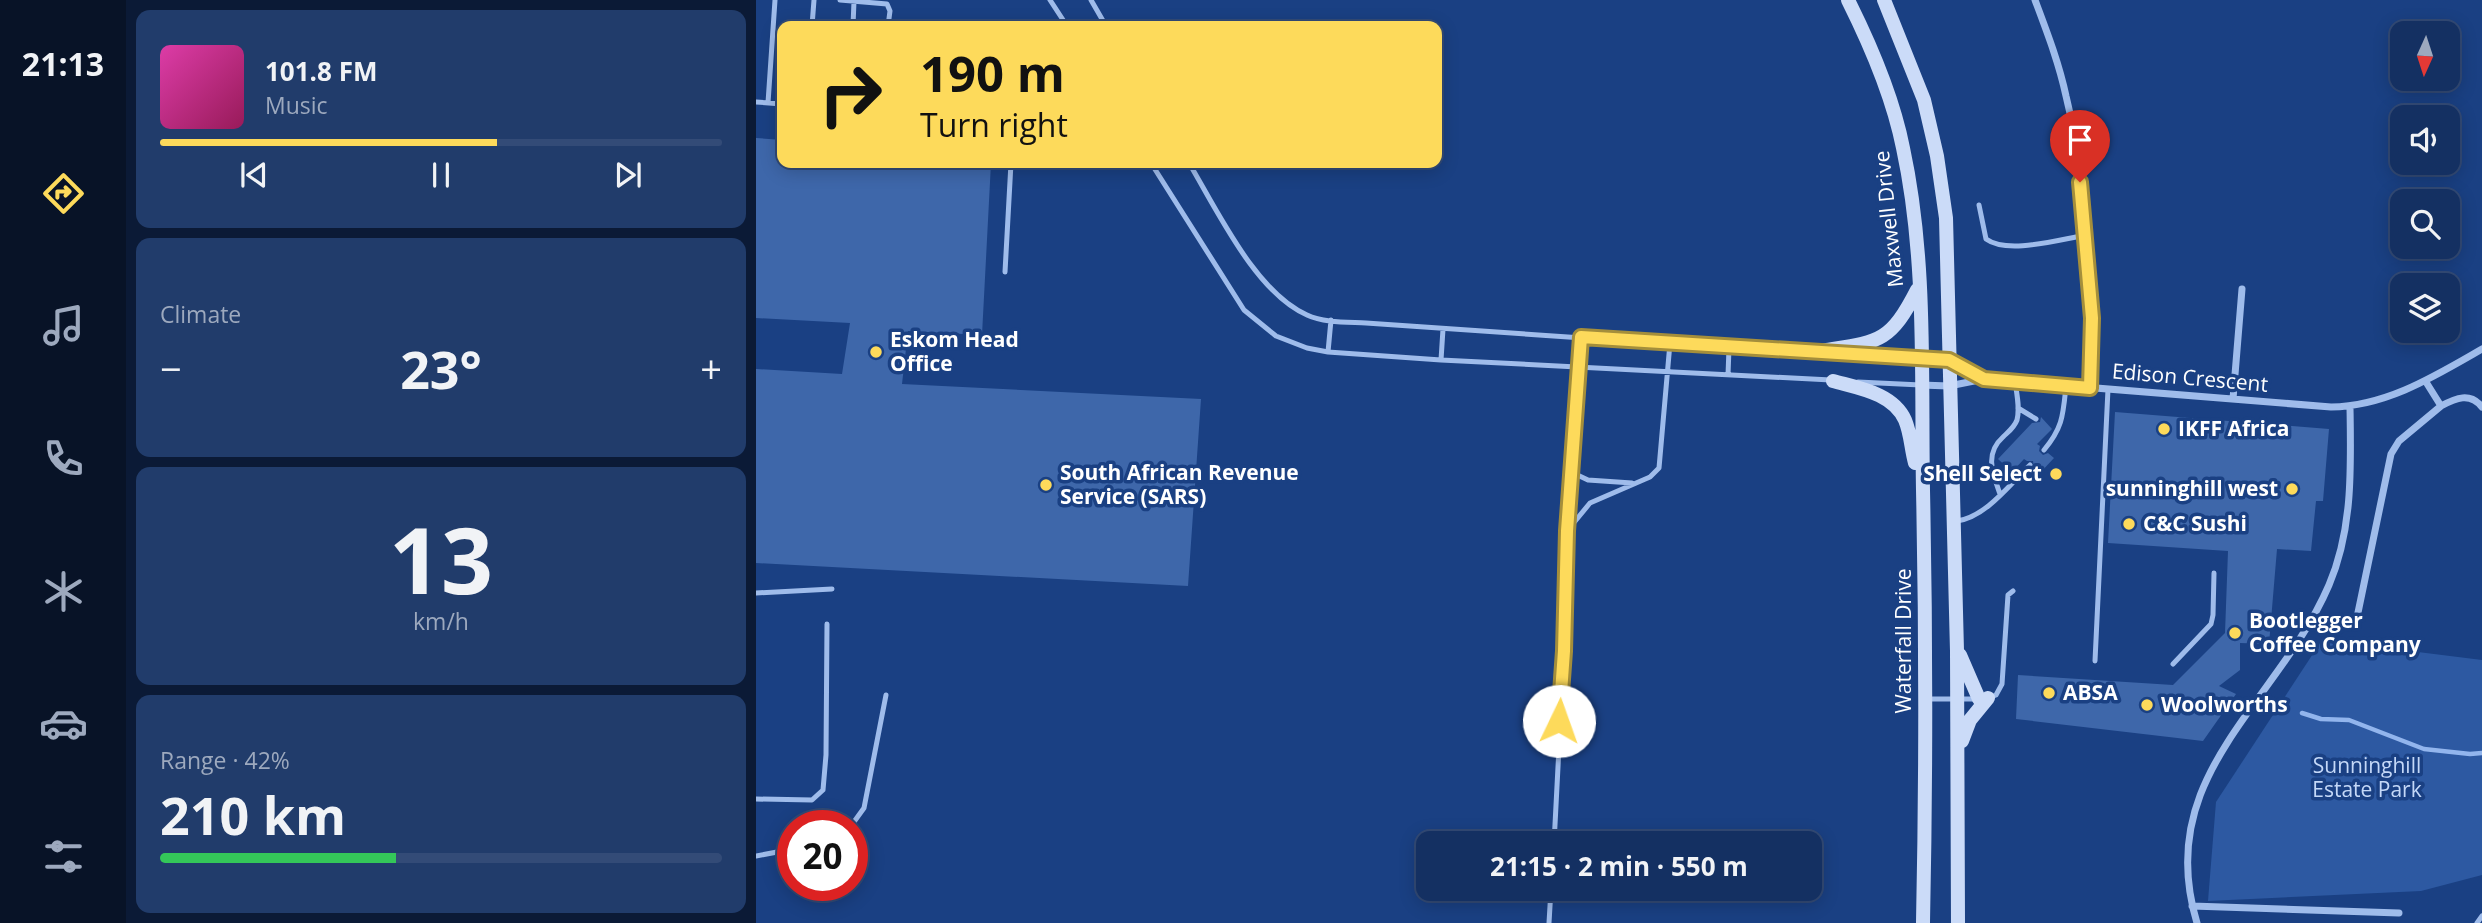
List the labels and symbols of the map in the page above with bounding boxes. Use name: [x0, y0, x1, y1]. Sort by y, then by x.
north arrow: [2390, 21, 2460, 91]
pin: [2050, 110, 2110, 182]
street label: Maxwell Drive: [1867, 149, 1909, 289]
place label: Eskom Head Office: [890, 325, 1019, 377]
marker: Eskom Head Office: [868, 344, 884, 360]
street label: Edison Crescent: [2111, 356, 2269, 398]
place label: IKFF Africa: [2178, 414, 2289, 442]
marker: IKFF Africa: [2156, 421, 2172, 437]
place label: South African Revenue Service (SARS): [1060, 458, 1299, 510]
place label: Shell Select: [1923, 459, 2042, 487]
marker: Shell Select: [2048, 466, 2064, 482]
place label: sunninghill west: [2106, 474, 2278, 502]
marker: South African Revenue Service (SARS): [1038, 477, 1054, 493]
marker: sunninghill west: [2284, 481, 2300, 497]
place label: C&C Sushi: [2143, 509, 2247, 537]
marker: C&C Sushi: [2121, 516, 2137, 532]
street label: Waterfall Drive: [1889, 568, 1917, 714]
place label: Bootlegger Coffee Company: [2249, 606, 2421, 658]
marker: Bootlegger Coffee Company: [2227, 625, 2243, 641]
place label: ABSA: [2063, 678, 2118, 706]
position arrow: [1522, 684, 1596, 758]
marker: ABSA: [2041, 685, 2057, 701]
place label: Woolworths: [2161, 690, 2288, 718]
marker: Woolworths: [2139, 697, 2155, 713]
park label: Sunninghill Estate Park: [2312, 751, 2422, 803]
speed limit sign: 20: [777, 810, 868, 901]

